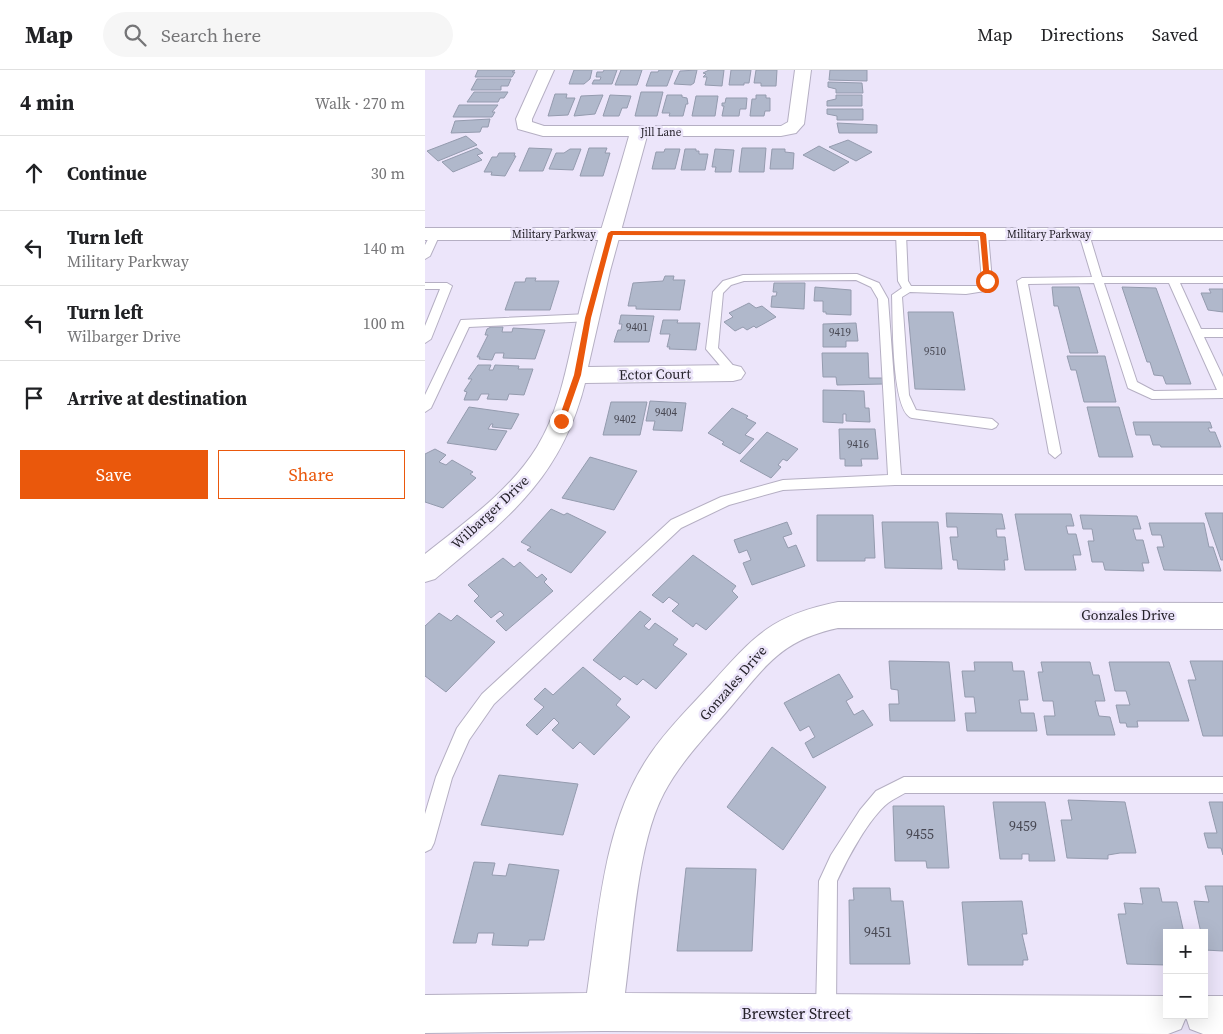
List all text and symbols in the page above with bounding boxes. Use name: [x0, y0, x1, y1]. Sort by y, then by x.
search box: [103, 12, 453, 57]
text: Map: [25, 18, 73, 51]
icon: search: [121, 21, 149, 49]
text: Search here: [161, 22, 261, 48]
text: Map: [977, 22, 1013, 47]
text: Directions: [1041, 22, 1124, 47]
text: Saved: [1152, 22, 1198, 47]
text: 4 min: [20, 88, 75, 117]
text: Walk · 270 m: [315, 92, 405, 114]
street label: Jill Lane: [640, 125, 682, 140]
icon: ahead: [20, 159, 48, 187]
text: Continue: [67, 160, 147, 186]
text: 30 m: [371, 162, 405, 184]
text: Turn left: [67, 224, 143, 250]
street label: Military Parkway: [512, 227, 596, 242]
street label: Military Parkway: [1007, 227, 1091, 242]
icon: left: [20, 234, 48, 262]
text: 140 m: [363, 237, 405, 259]
text: Military Parkway: [67, 250, 189, 272]
route start: [976, 270, 999, 293]
text: Turn left: [67, 299, 143, 325]
icon: left: [20, 309, 48, 337]
text: 100 m: [363, 312, 405, 334]
house number: 9401: [626, 320, 648, 335]
text: Wilbarger Drive: [67, 325, 181, 347]
house number: 9419: [829, 325, 851, 340]
house number: 9510: [924, 344, 946, 359]
street label: Ector Court: [619, 363, 692, 385]
icon: arrive: [20, 384, 48, 412]
text: Arrive at destination: [67, 385, 247, 411]
house number: 9404: [655, 405, 677, 420]
route end: [550, 410, 573, 433]
house number: 9402: [614, 412, 636, 427]
house number: 9416: [847, 437, 869, 452]
button: Save: [20, 450, 208, 499]
button: Share: [218, 450, 405, 499]
street label: Wilbarger Drive: [447, 471, 533, 553]
street label: Gonzales Drive: [1081, 605, 1175, 625]
street label: Gonzales Drive: [695, 641, 771, 725]
house number: 9459: [1009, 816, 1037, 836]
house number: 9455: [906, 824, 934, 844]
house number: 9451: [864, 922, 892, 942]
map controls: [1163, 929, 1208, 1019]
button: +: [1163, 929, 1208, 974]
button: −: [1163, 974, 1208, 1019]
street label: Brewster Street: [742, 1002, 851, 1024]

